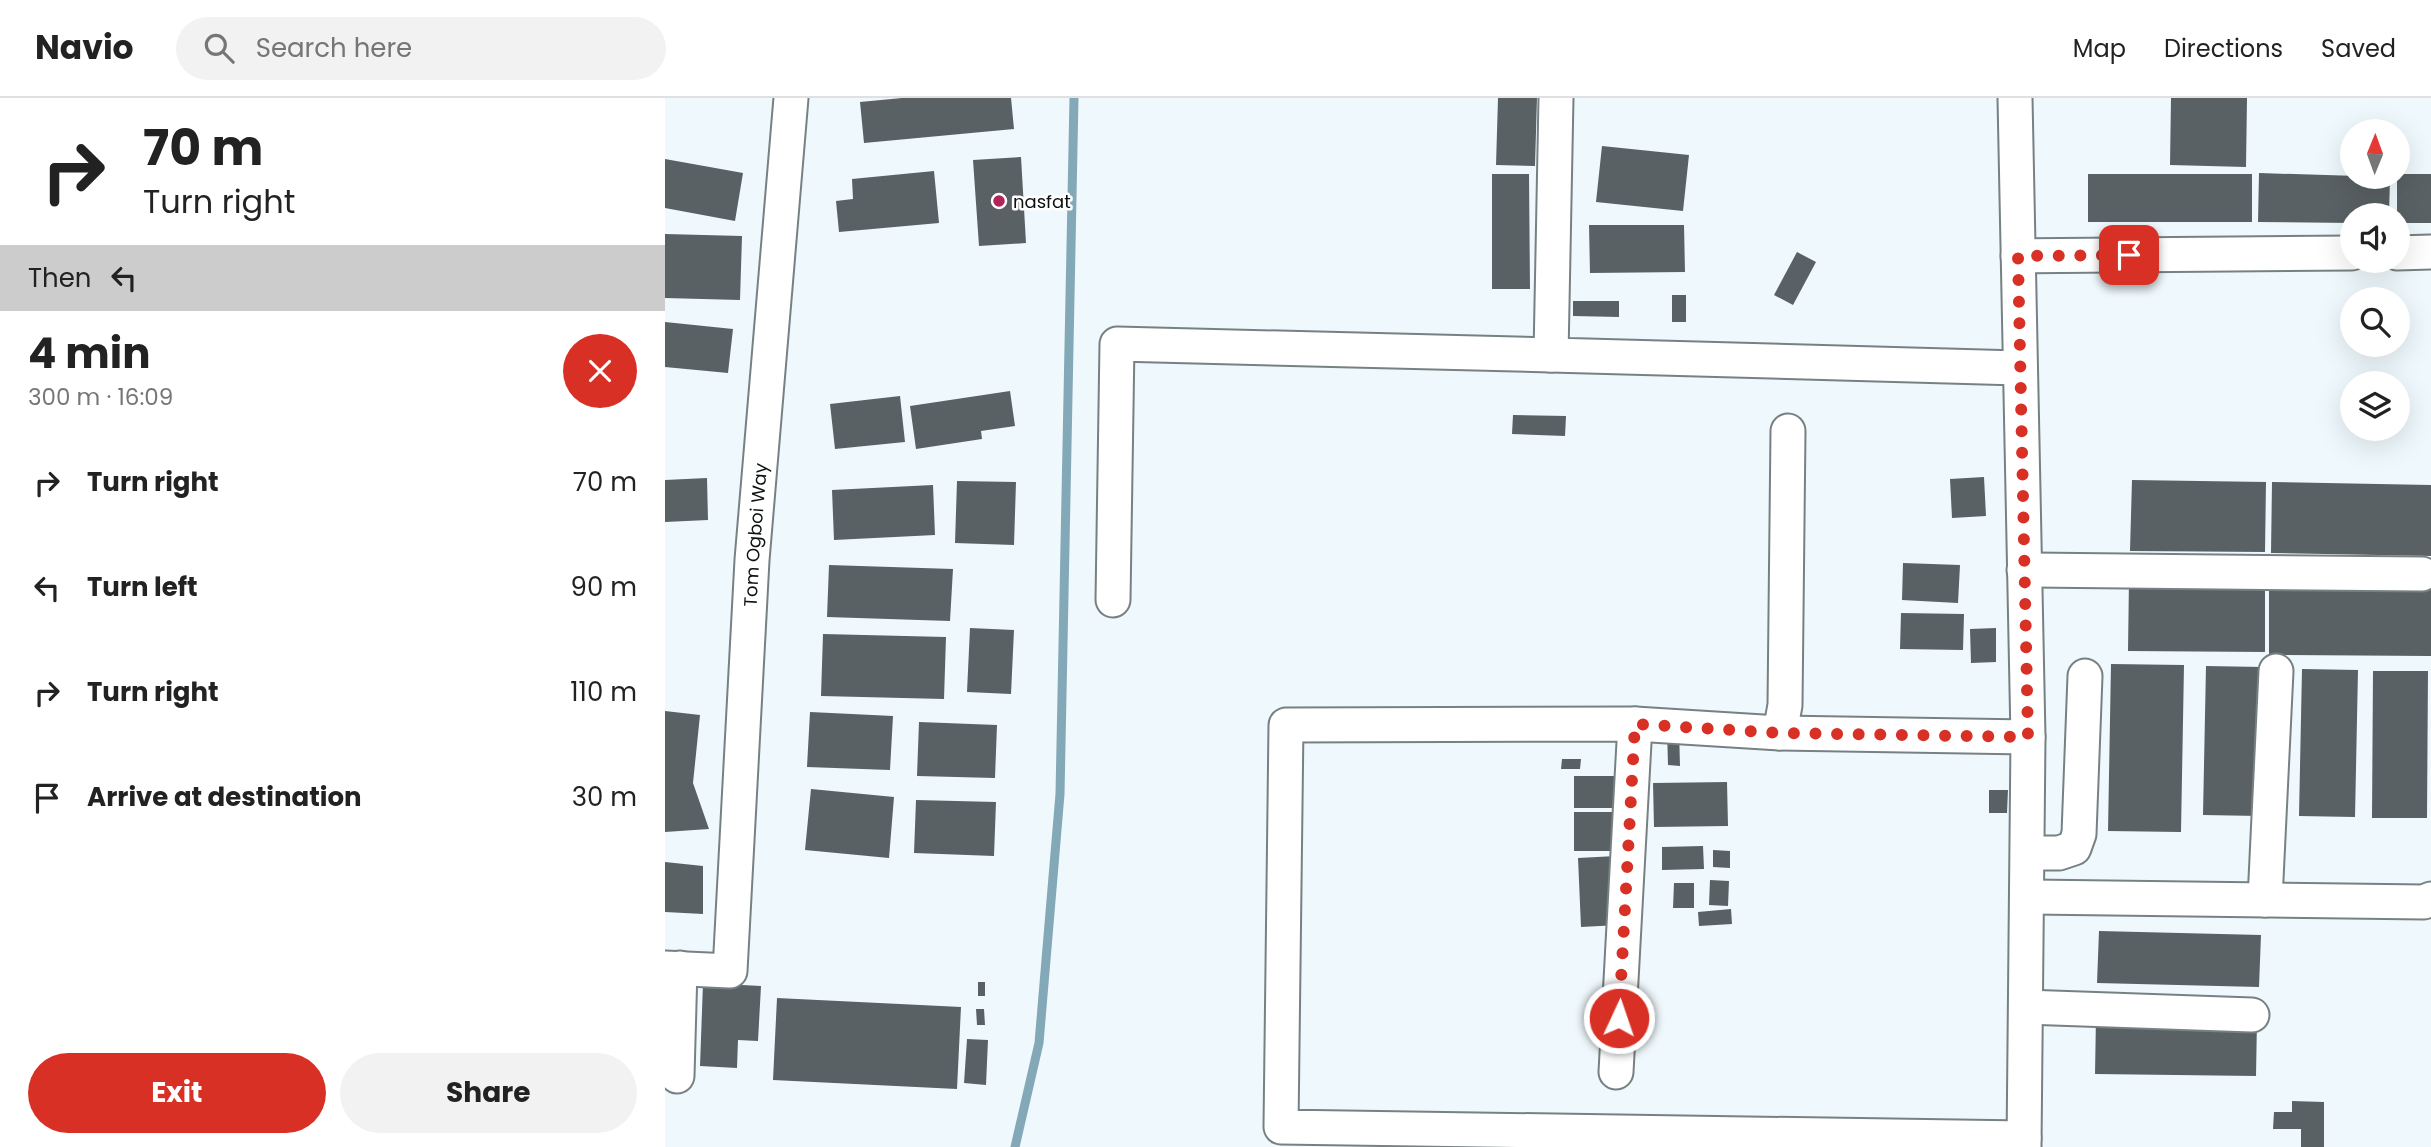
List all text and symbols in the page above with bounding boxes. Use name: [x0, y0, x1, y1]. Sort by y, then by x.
search box: [176, 17, 666, 80]
text: Navio: [35, 24, 134, 71]
icon: search: [200, 29, 238, 67]
text: Search here: [256, 30, 412, 66]
text: Map: [2073, 32, 2126, 65]
text: Directions: [2164, 32, 2283, 65]
text: Saved: [2321, 32, 2396, 65]
text: 70 m: [143, 114, 263, 182]
north arrow: [2340, 119, 2410, 189]
map controls: [2340, 119, 2410, 441]
icon: right: [28, 126, 119, 217]
text: Turn right: [143, 179, 295, 224]
place label: nasfat: [1013, 189, 1071, 214]
marker: nasfat: [991, 193, 1007, 209]
button: sound: [2340, 203, 2410, 273]
pin: [2099, 225, 2159, 285]
icon: arrive: [2110, 236, 2148, 274]
icon: left: [105, 259, 143, 297]
text: Then: [28, 260, 91, 296]
button: search: [2340, 287, 2410, 357]
text: 4 min: [28, 324, 151, 383]
button: close: [563, 334, 637, 408]
button: layers: [2340, 371, 2410, 441]
text: 300 m · 16:09: [28, 381, 173, 413]
street label: Tom Ogboi Way: [737, 462, 773, 607]
icon: right: [28, 464, 66, 502]
text: Turn right: [87, 464, 219, 500]
text: 70 m: [573, 464, 637, 500]
icon: left: [28, 569, 66, 607]
text: Turn left: [87, 569, 198, 605]
text: 90 m: [571, 569, 637, 605]
icon: right: [28, 674, 66, 712]
text: Turn right: [87, 674, 219, 710]
text: 110 m: [570, 674, 637, 710]
icon: arrive: [28, 779, 66, 817]
text: Arrive at destination: [87, 779, 362, 815]
text: 30 m: [572, 779, 637, 815]
position arrow: [1582, 981, 1656, 1055]
button: Exit: [28, 1053, 326, 1133]
button: Share: [340, 1053, 637, 1133]

